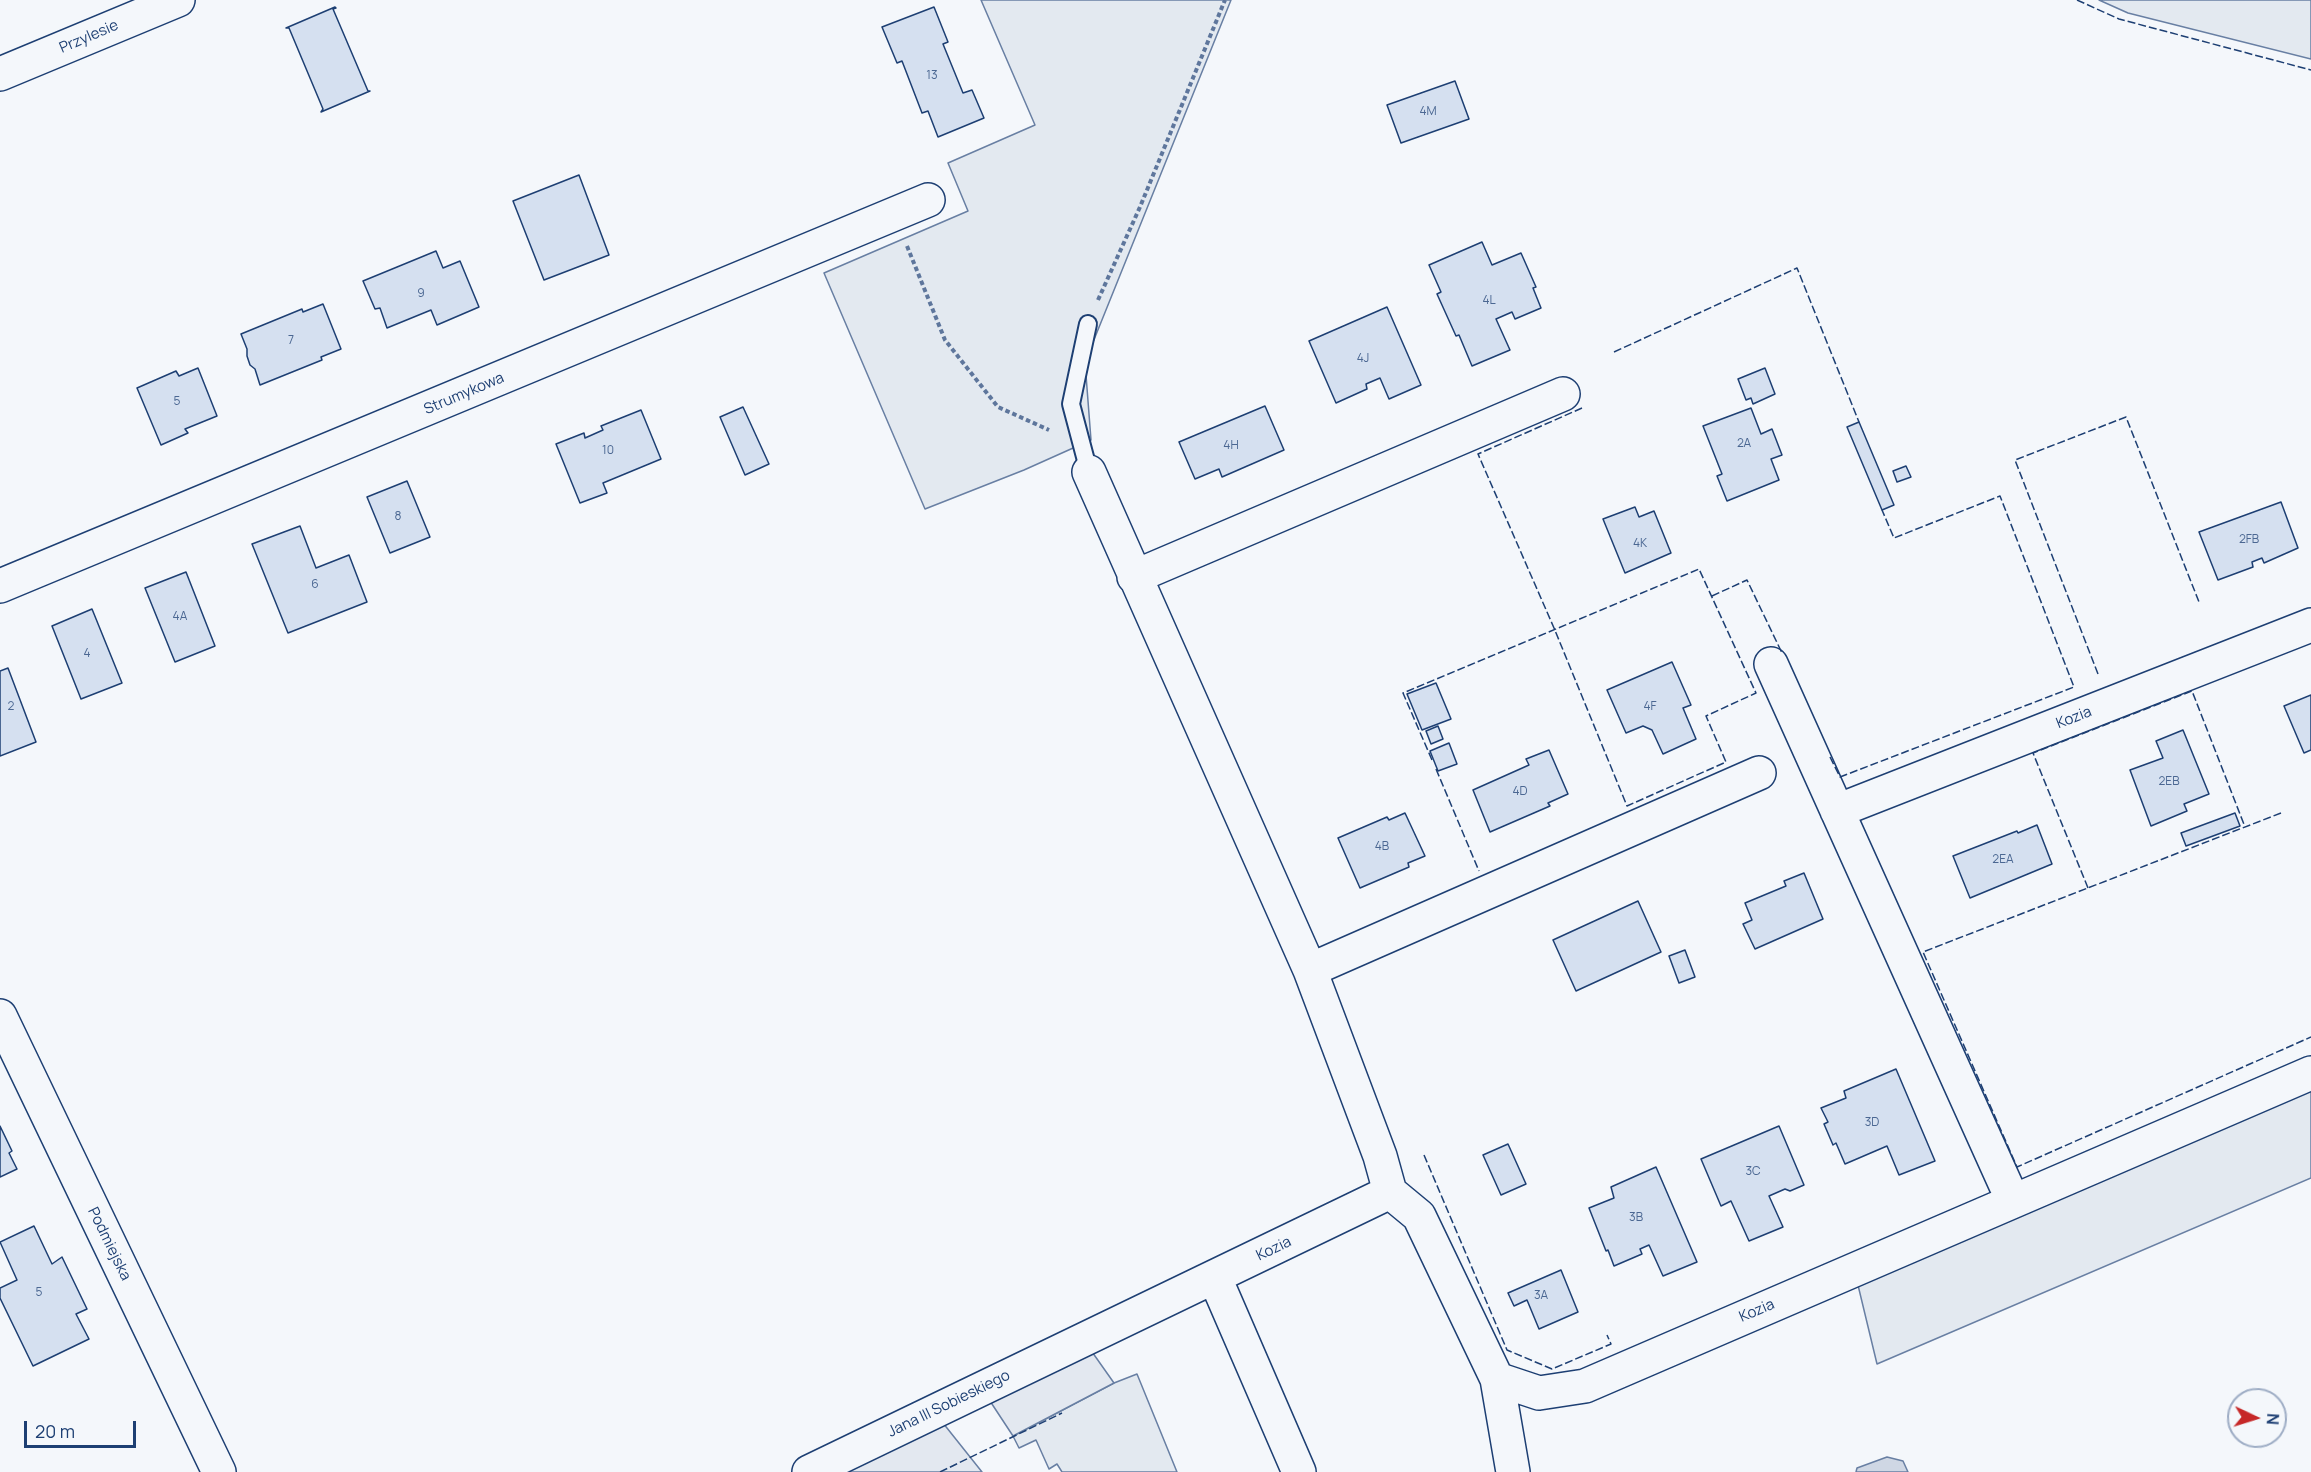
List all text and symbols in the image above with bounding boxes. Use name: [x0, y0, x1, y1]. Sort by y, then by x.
street label: Przylesie: [57, 17, 121, 57]
house number: 13: [926, 69, 938, 83]
house number: 4M: [1419, 105, 1437, 119]
house number: 9: [417, 287, 425, 301]
house number: 4L: [1482, 294, 1496, 308]
house number: 7: [288, 334, 294, 348]
house number: 4J: [1357, 352, 1369, 366]
street label: Strumykowa: [421, 369, 507, 419]
house number: 5: [174, 395, 180, 409]
house number: 2A: [1737, 437, 1751, 451]
house number: 4H: [1223, 439, 1239, 453]
house number: 10: [602, 444, 614, 458]
house number: 8: [395, 510, 401, 524]
house number: 2FB: [2239, 533, 2259, 547]
house number: 4K: [1633, 537, 1647, 551]
house number: 6: [311, 578, 319, 592]
house number: 4A: [173, 610, 187, 624]
house number: 4: [83, 647, 91, 661]
house number: 2: [8, 700, 14, 714]
house number: 4F: [1643, 700, 1657, 714]
street label: Kozia: [2054, 703, 2094, 733]
house number: 2EB: [2158, 775, 2180, 789]
house number: 4D: [1512, 785, 1528, 799]
house number: 4B: [1375, 840, 1389, 854]
house number: 2EA: [1992, 853, 2014, 867]
house number: 3D: [1865, 1116, 1879, 1130]
house number: 3C: [1745, 1165, 1761, 1179]
street label: Podmiejska: [84, 1204, 134, 1284]
house number: 3B: [1629, 1211, 1643, 1225]
street label: Kozia: [1254, 1233, 1294, 1265]
house number: 5: [36, 1286, 42, 1300]
house number: 3A: [1534, 1289, 1548, 1303]
street label: Kozia: [1737, 1296, 1777, 1326]
street label: Jana III Sobieskiego: [885, 1367, 1013, 1441]
north arrow: [2227, 1388, 2287, 1448]
scale bar: [27, 1409, 140, 1447]
text: N: [2262, 1413, 2284, 1426]
text: 20 m: [35, 1419, 75, 1443]

